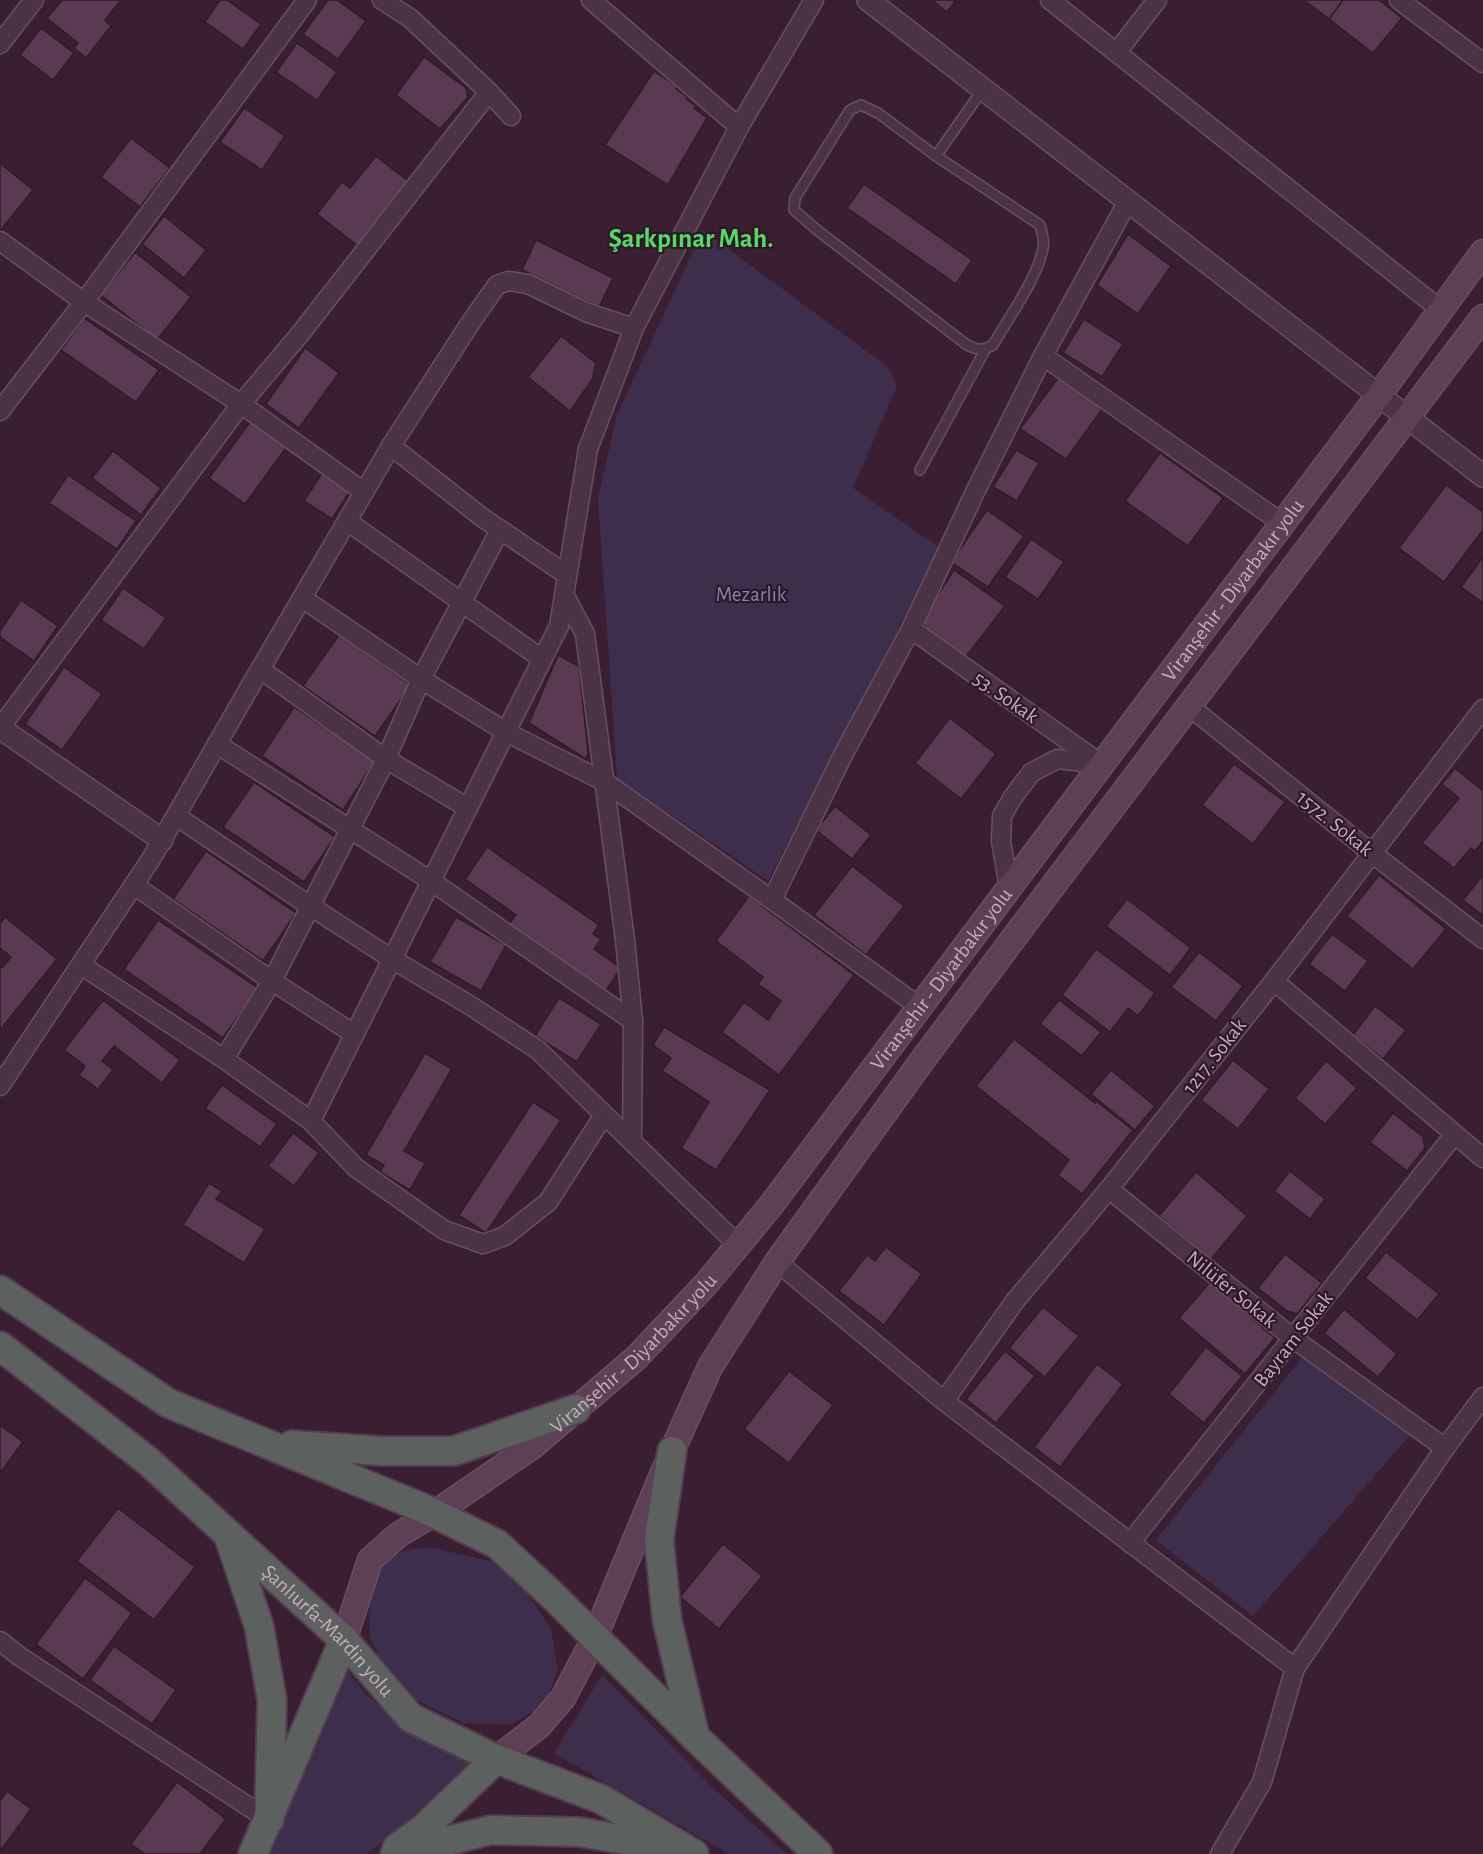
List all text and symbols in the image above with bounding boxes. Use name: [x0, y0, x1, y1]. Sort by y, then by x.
district label: Şarkpınar Mah.: [609, 225, 773, 252]
street label: Viranşehir - Diyarbakır yolu: [1158, 495, 1308, 685]
park label: Mezarlık: [716, 584, 787, 605]
street label: 53. Sokak: [969, 668, 1042, 727]
street label: 1572. Sokak: [1293, 787, 1377, 860]
street label: Viranşehir - Diyarbakır yolu: [867, 884, 1016, 1074]
street label: 1217. Sokak: [1179, 1014, 1250, 1098]
street label: Nilüfer Sokak: [1183, 1247, 1281, 1332]
street label: Viranşehir - Diyarbakır yolu: [546, 1270, 721, 1438]
street label: Bayram Sokak: [1250, 1288, 1337, 1391]
street label: Şanlıurfa-Mardin yolu: [258, 1561, 398, 1701]

